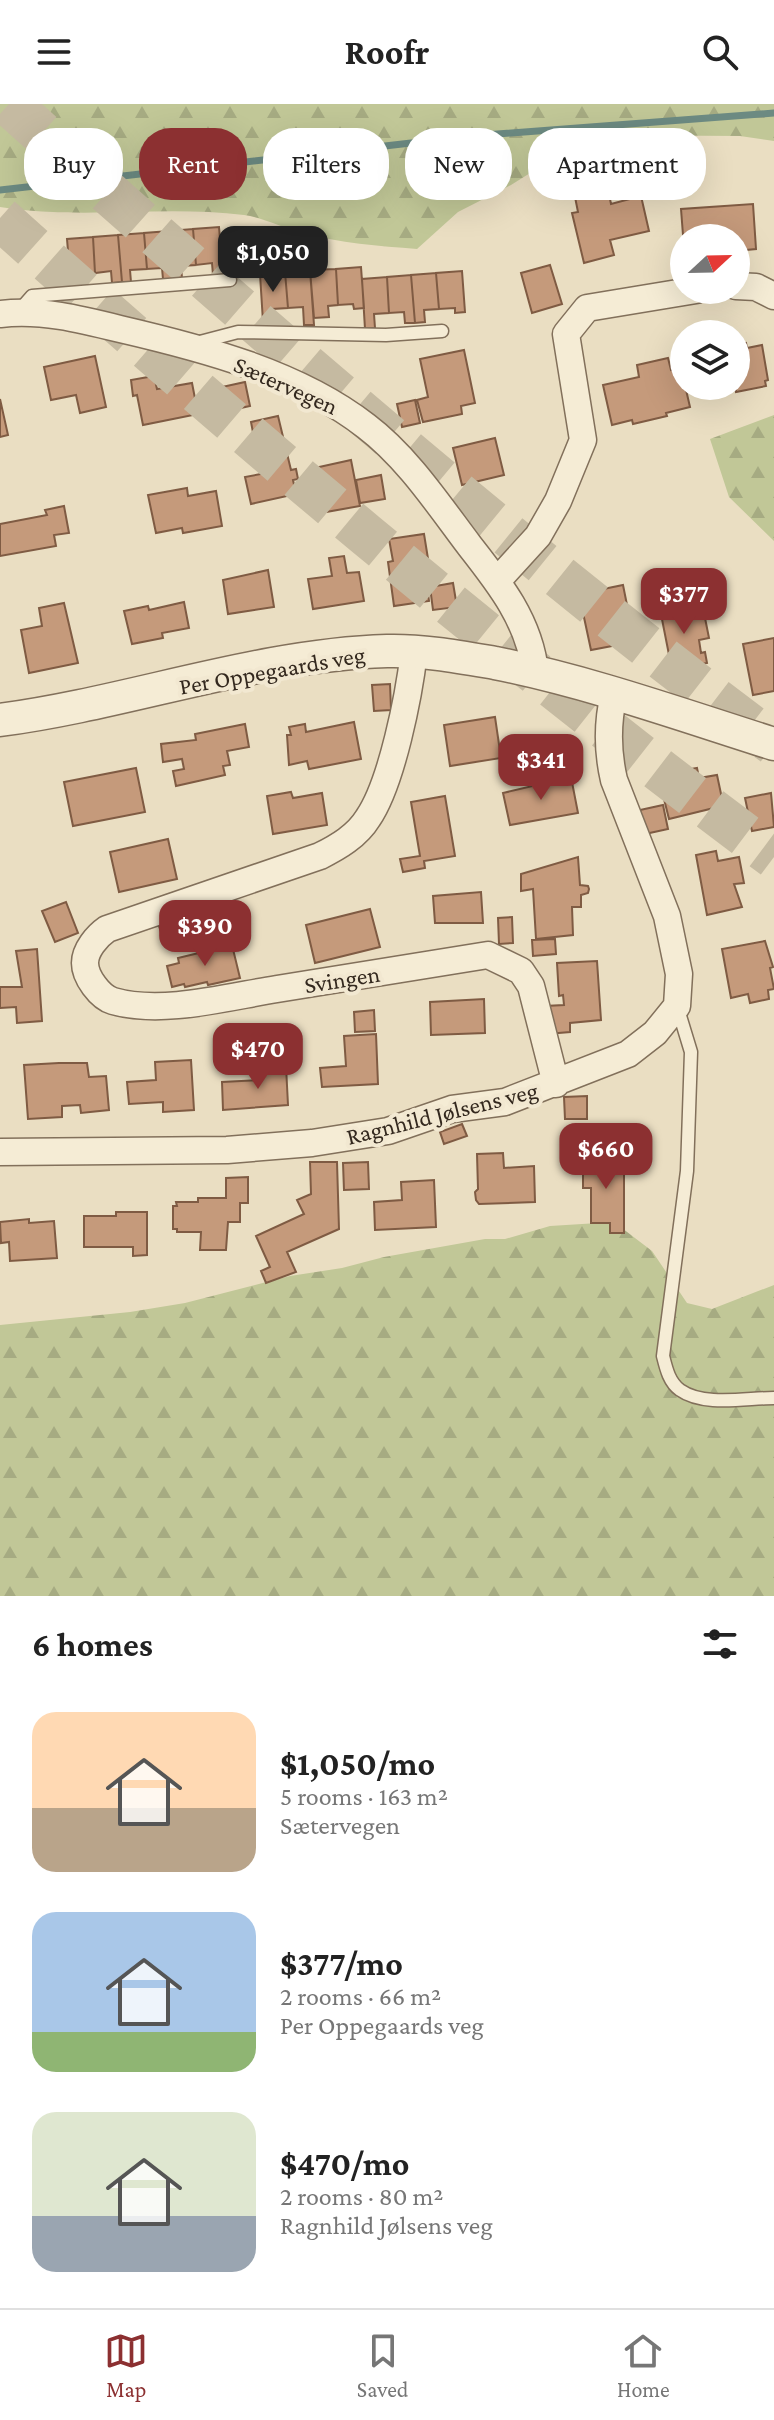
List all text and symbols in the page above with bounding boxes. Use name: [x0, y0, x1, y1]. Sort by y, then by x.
icon: menu: [32, 30, 76, 74]
icon: search: [698, 30, 742, 74]
text: Roofr: [345, 32, 429, 72]
chip: Buy: [24, 128, 123, 200]
chip: Rent: [139, 128, 247, 200]
chip: Filters: [263, 128, 389, 200]
chip: New: [405, 128, 512, 200]
chip: Apartment: [528, 128, 706, 200]
north arrow: [670, 224, 750, 304]
map controls: [670, 224, 750, 400]
pin: $1,050: [208, 226, 338, 294]
text: $1,050: [236, 237, 310, 266]
button: layers: [670, 320, 750, 400]
street label: Sætervegen: [230, 350, 342, 420]
pin: $377: [637, 568, 731, 636]
text: $377: [659, 579, 709, 608]
street label: Per Oppegaards veg: [177, 640, 367, 700]
pin: $341: [494, 734, 588, 802]
text: $341: [516, 745, 566, 774]
pin: $390: [158, 900, 252, 968]
text: $390: [177, 911, 233, 940]
street label: Svingen: [302, 960, 382, 998]
pin: $470: [211, 1023, 305, 1091]
text: $470: [231, 1034, 285, 1063]
street label: Ragnhild Jølsens veg: [343, 1076, 541, 1150]
pin: $660: [559, 1123, 653, 1191]
text: $660: [577, 1134, 635, 1163]
icon: filters: [698, 1622, 742, 1666]
text: 6 homes: [32, 1626, 153, 1663]
icon: home: [96, 1744, 192, 1840]
text: $1,050/mo: [280, 1745, 435, 1782]
text: 5 rooms · 163 m²: [280, 1782, 448, 1811]
text: Sætervegen: [280, 1811, 400, 1840]
icon: home: [96, 1944, 192, 2040]
text: $377/mo: [280, 1945, 403, 1982]
text: 2 rooms · 66 m²: [280, 1982, 441, 2011]
text: Per Oppegaards veg: [280, 2011, 484, 2040]
icon: home: [96, 2144, 192, 2240]
text: $470/mo: [280, 2145, 409, 2182]
text: 2 rooms · 80 m²: [280, 2182, 443, 2211]
text: Ragnhild Jølsens veg: [280, 2211, 493, 2240]
tab: Map: [104, 2329, 148, 2402]
tab: Saved: [357, 2329, 408, 2402]
tab: Home: [617, 2329, 670, 2402]

